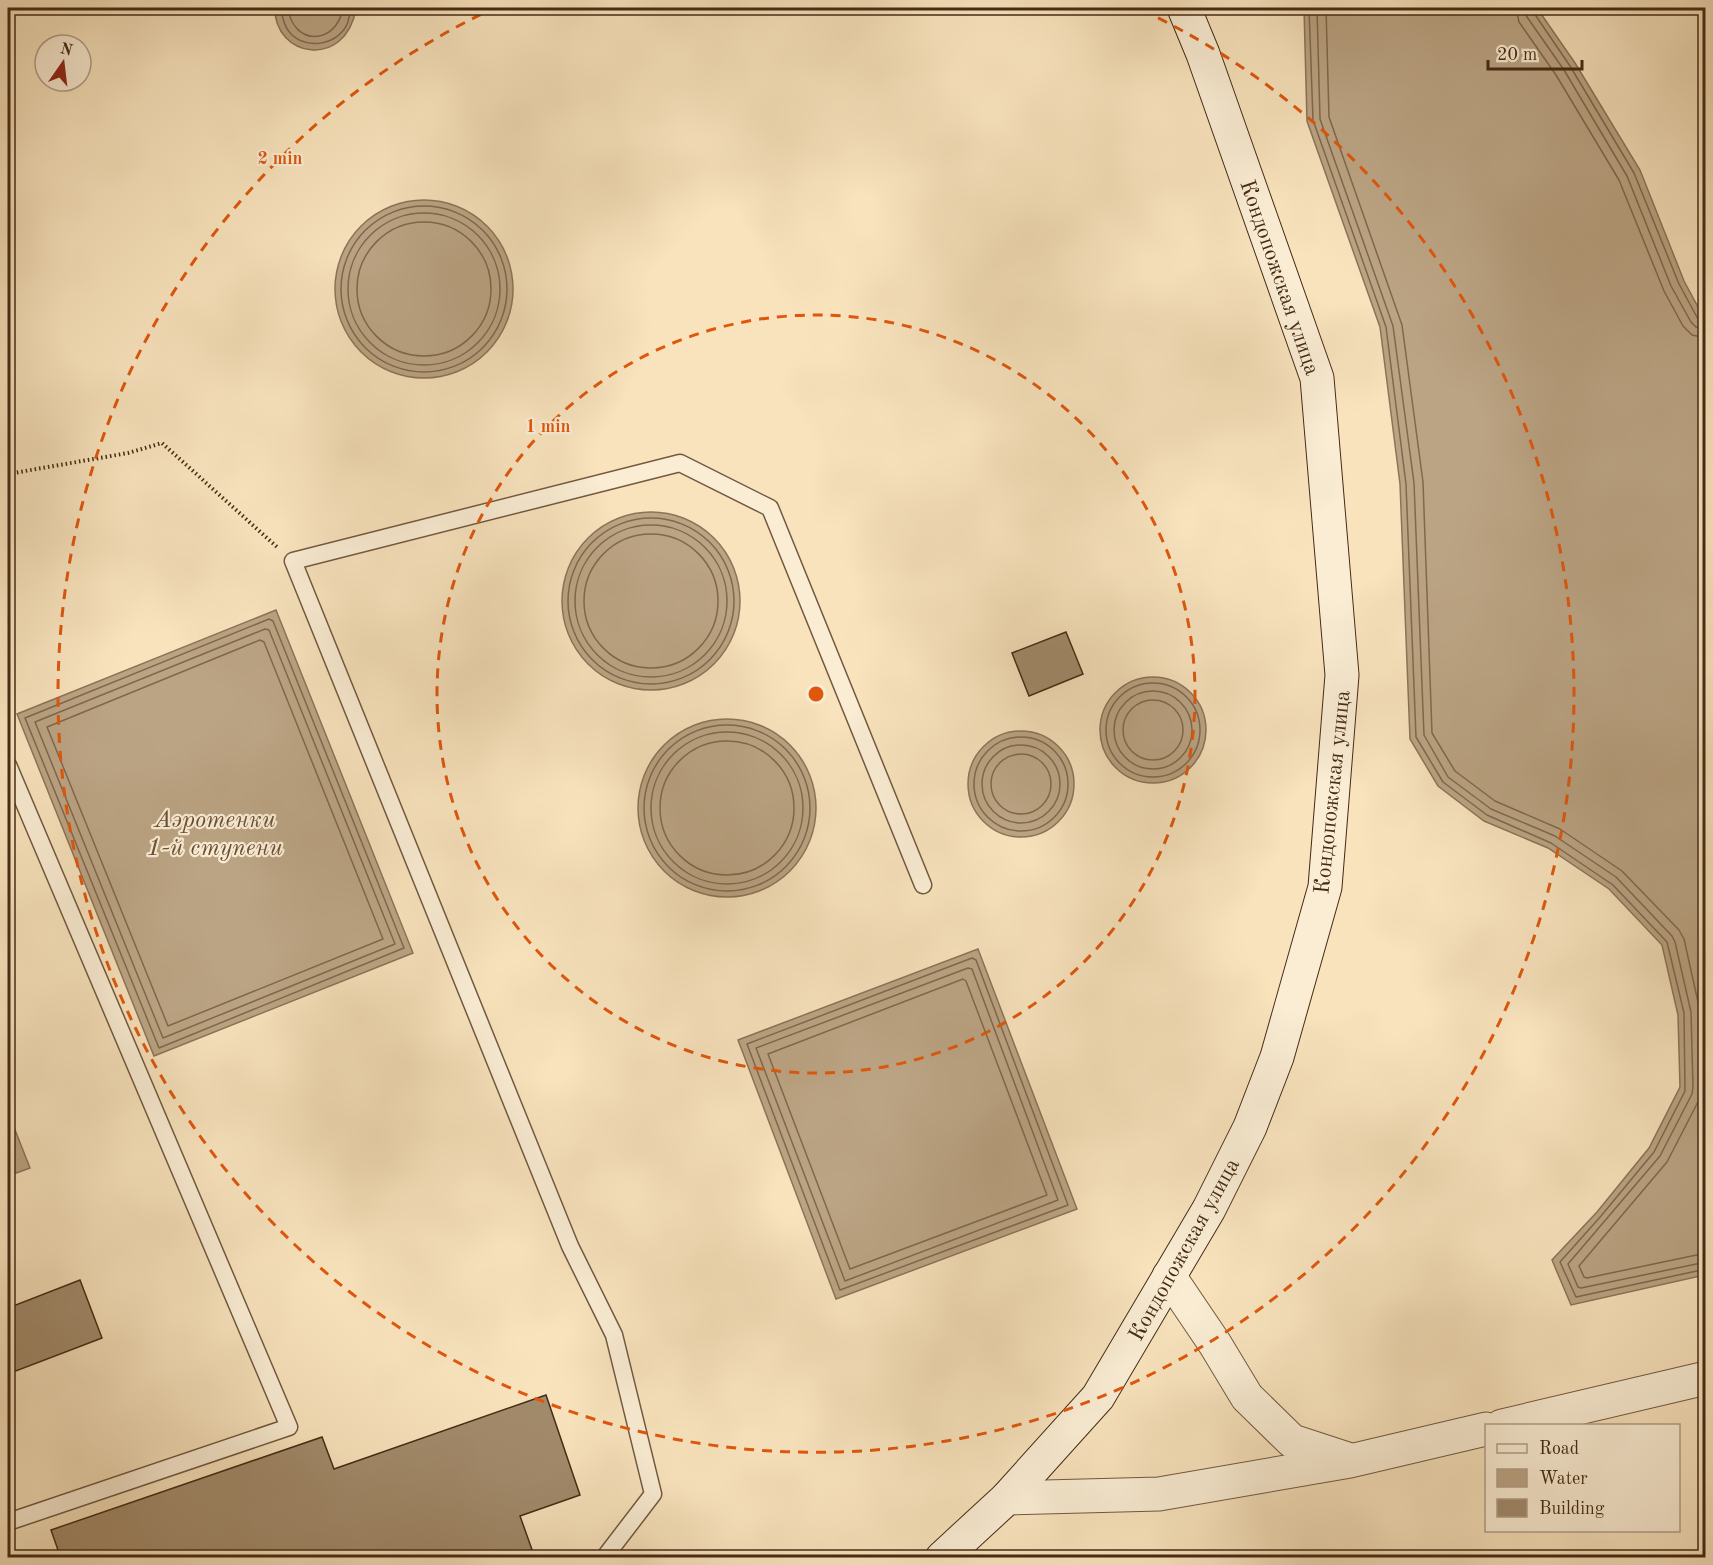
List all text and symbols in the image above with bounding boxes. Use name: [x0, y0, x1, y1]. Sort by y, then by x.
north arrow: [33, 33, 93, 93]
scale bar: [1488, 33, 1582, 71]
text: N: [58, 41, 75, 60]
text: 20 m: [1497, 46, 1537, 64]
text: 2 min: [257, 150, 303, 168]
street label: Кондопожская улица: [1235, 177, 1323, 378]
text: 1 min: [525, 418, 571, 436]
centre of rings: [806, 684, 826, 704]
street label: Кондопожская улица: [1311, 689, 1355, 895]
water label: Аэротенки 1-й ступени: [147, 809, 283, 861]
street label: Кондопожская улица: [1125, 1155, 1244, 1345]
legend: [1485, 1424, 1680, 1532]
text: Road: [1539, 1440, 1579, 1458]
text: Water: [1539, 1470, 1588, 1488]
text: Building: [1539, 1500, 1605, 1518]

